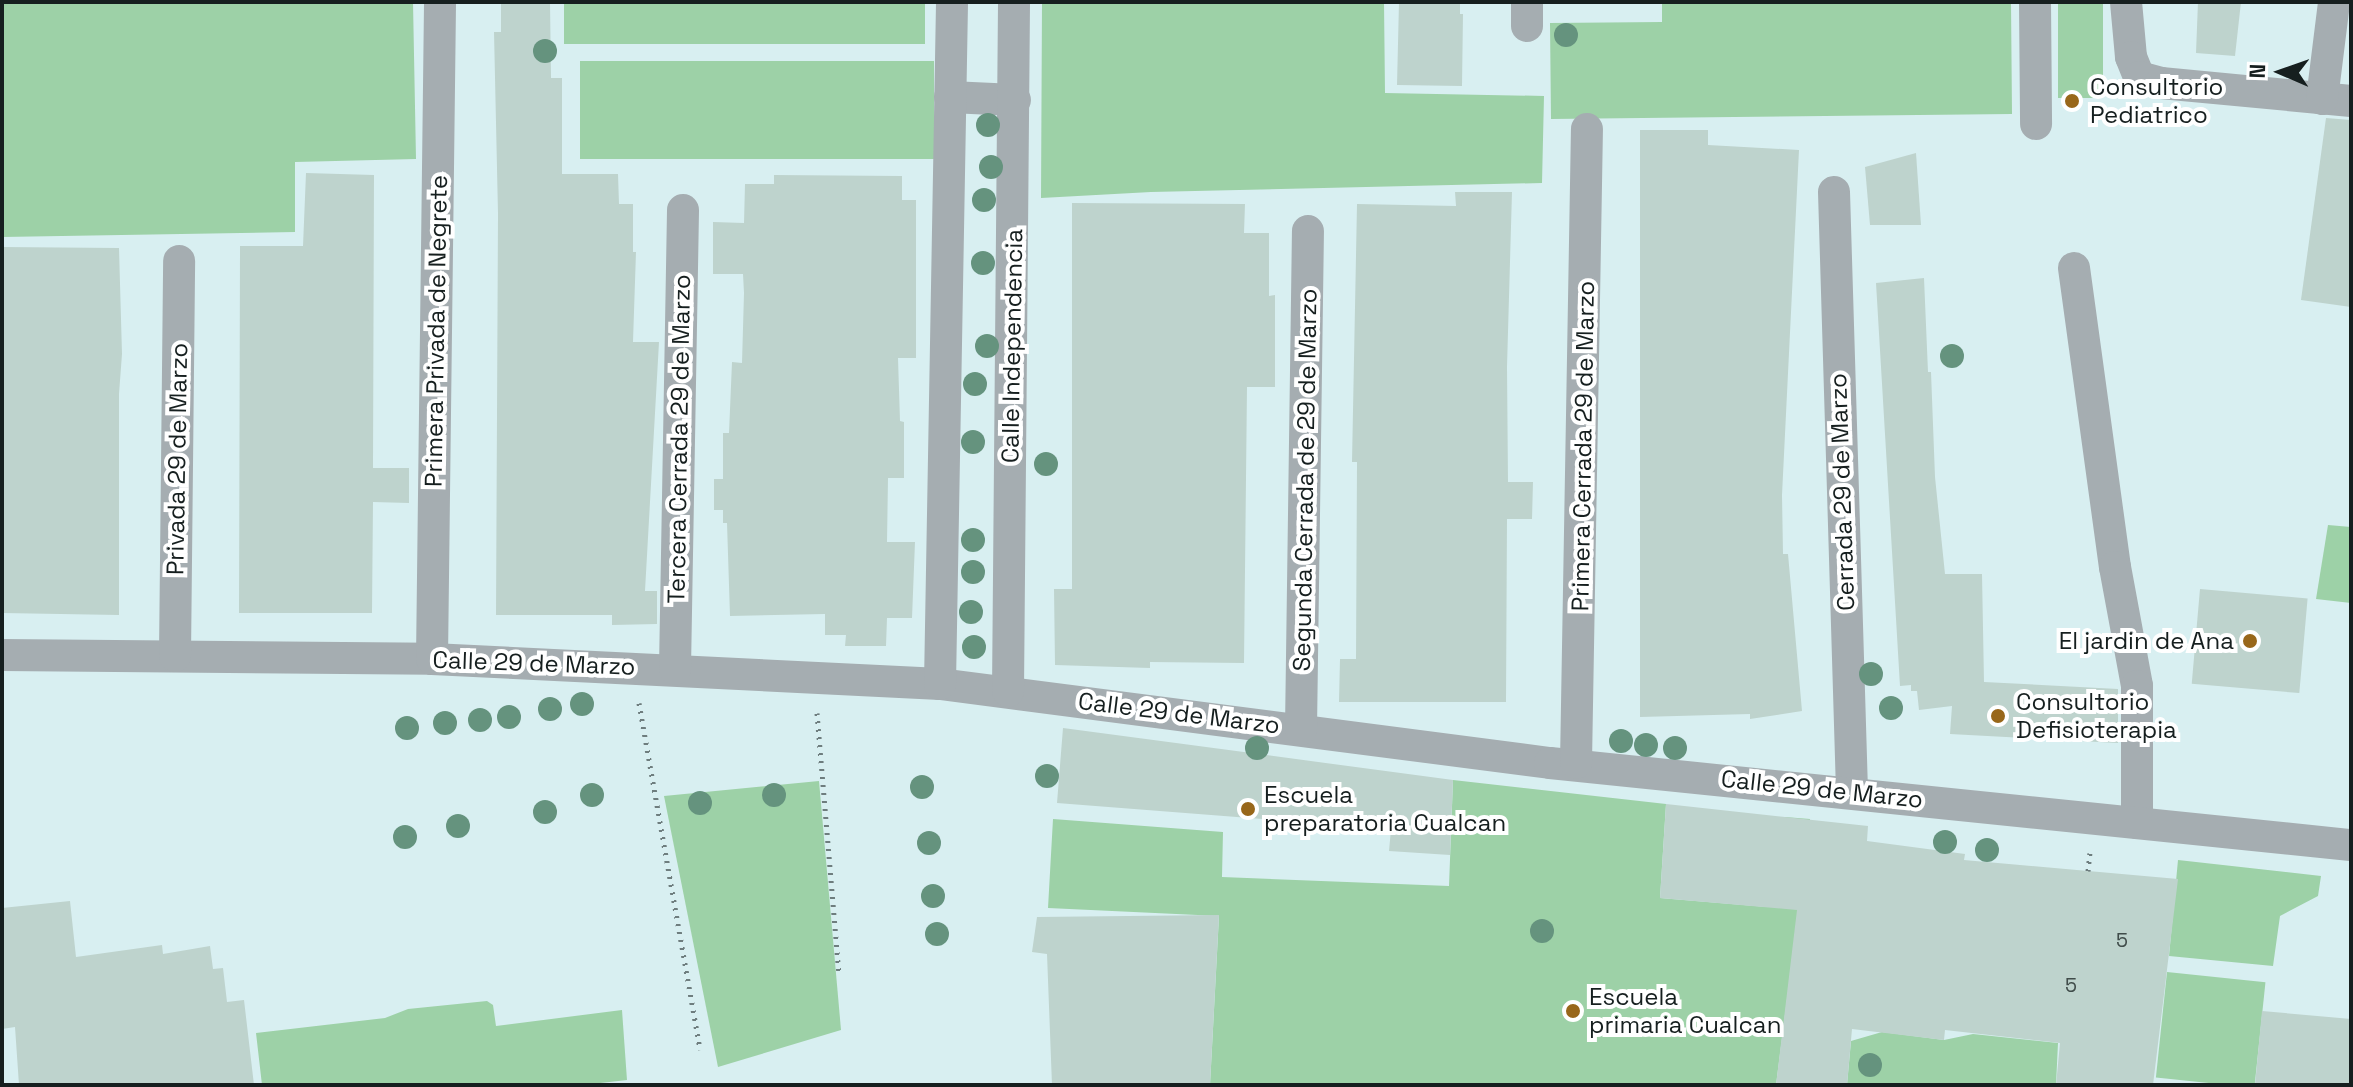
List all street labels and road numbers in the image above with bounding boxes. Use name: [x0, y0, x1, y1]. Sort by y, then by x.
street label: Primera Privada de Negrete: [419, 175, 453, 487]
street label: Calle Independencia: [996, 229, 1028, 463]
street label: Tercera Cerrada 29 de Marzo: [662, 274, 696, 604]
street label: Primera Cerrada 29 de Marzo: [1566, 280, 1600, 612]
street label: Segunda Cerrada de 29 de Marzo: [1287, 288, 1323, 672]
street label: Privada 29 de Marzo: [161, 343, 193, 575]
street label: Cerrada 29 de Marzo: [1823, 373, 1861, 611]
street label: Calle 29 de Marzo: [432, 645, 636, 681]
street label: Calle 29 de Marzo: [1077, 686, 1281, 740]
street label: Calle 29 de Marzo: [1720, 764, 1924, 814]

